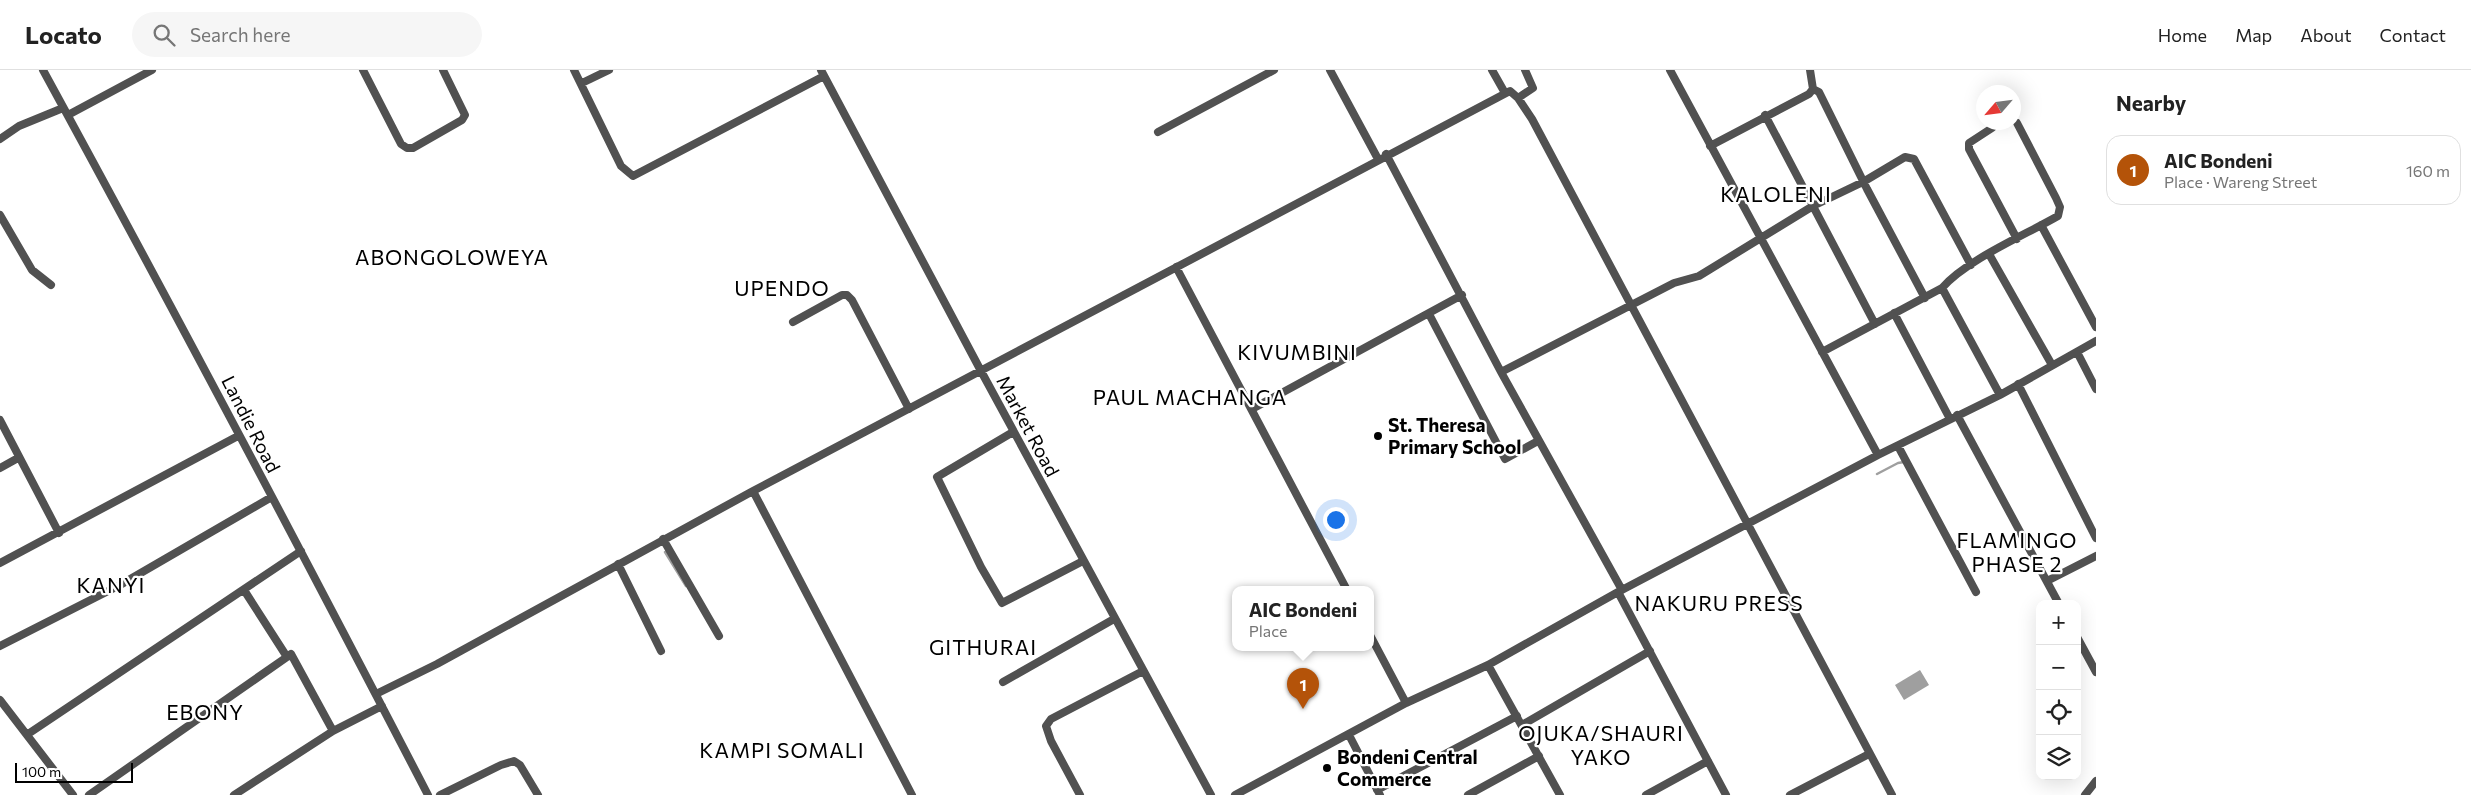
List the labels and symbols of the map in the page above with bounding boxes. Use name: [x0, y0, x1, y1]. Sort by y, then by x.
north arrow: [1976, 85, 2021, 130]
district label: KALOLENI: [1720, 181, 1832, 206]
district label: ABONGOLOWEYA: [355, 244, 549, 269]
district label: UPENDO: [734, 275, 830, 300]
district label: KIVUMBINI: [1237, 339, 1357, 364]
street label: Market Road: [992, 371, 1065, 480]
street label: Landie Road: [217, 372, 286, 476]
district label: PAUL MACHANGA: [1093, 384, 1287, 409]
place label: St. Theresa Primary School: [1388, 413, 1521, 458]
marker: St. Theresa Primary School: [1372, 430, 1384, 442]
your location: [1323, 507, 1349, 533]
district label: FLAMINGO PHASE 2: [1957, 527, 2077, 576]
district label: KANYI: [77, 572, 145, 597]
district label: NAKURU PRESS: [1634, 590, 1804, 615]
district label: GITHURAI: [929, 634, 1037, 659]
pin: 1: [1287, 668, 1319, 709]
district label: EBONY: [166, 699, 244, 724]
district label: OJUKA/SHAURI YAKO: [1518, 720, 1684, 769]
district label: KAMPI SOMALI: [699, 737, 865, 762]
place label: Bondeni Central Commerce: [1337, 745, 1478, 790]
scale bar: [15, 760, 132, 783]
marker: Bondeni Central Commerce: [1321, 762, 1333, 774]

